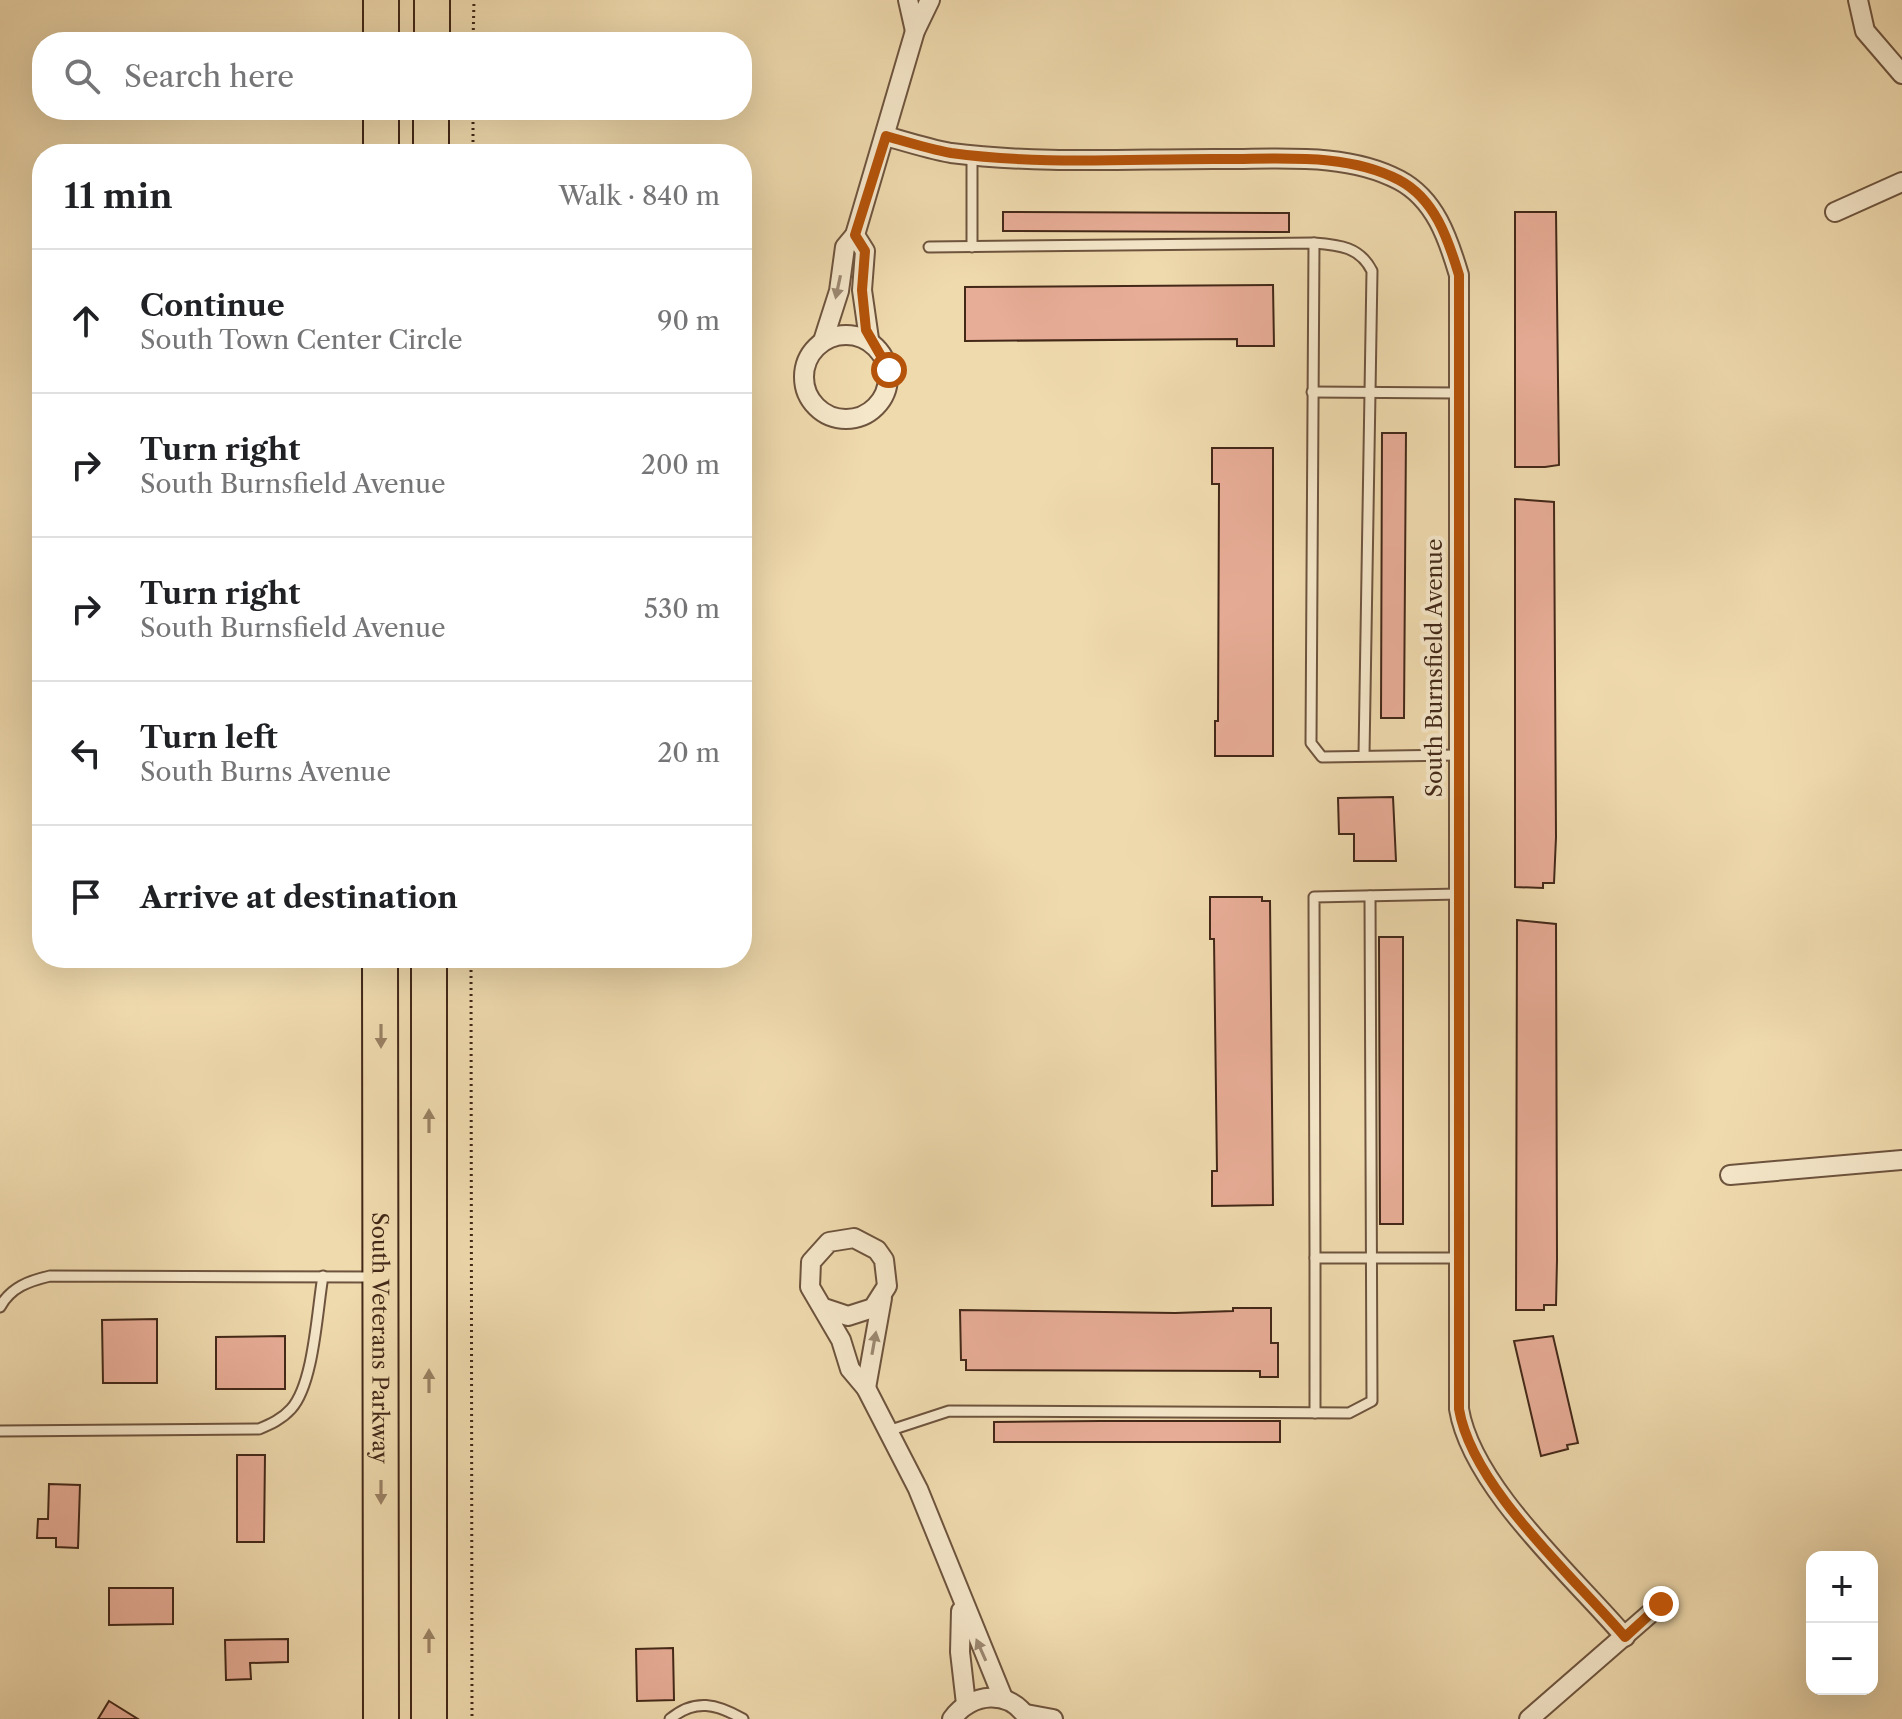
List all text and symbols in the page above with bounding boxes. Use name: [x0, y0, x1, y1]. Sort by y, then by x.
search box: [32, 32, 752, 120]
icon: search: [60, 54, 104, 98]
text: Search here: [124, 58, 294, 95]
text: 11 min: [64, 175, 172, 217]
text: Walk · 840 m: [559, 180, 720, 212]
one-way arrow: [831, 275, 844, 300]
text: Continue: [140, 287, 285, 324]
icon: ahead: [64, 299, 108, 343]
text: 90 m: [657, 305, 720, 337]
text: South Town Center Circle: [140, 324, 463, 356]
route start: [871, 352, 907, 388]
text: Turn right: [140, 431, 300, 468]
icon: right: [64, 443, 108, 487]
text: 200 m: [641, 449, 720, 481]
text: South Burnsfield Avenue: [140, 468, 445, 500]
street label: South Burnsfield Avenue: [1421, 539, 1448, 797]
text: Turn right: [140, 575, 300, 612]
icon: right: [64, 587, 108, 631]
text: 530 m: [644, 593, 720, 625]
text: South Burnsfield Avenue: [140, 612, 445, 644]
text: Turn left: [140, 719, 277, 756]
icon: left: [64, 731, 108, 775]
text: 20 m: [657, 737, 720, 769]
text: South Burns Avenue: [140, 756, 391, 788]
icon: arrive: [64, 875, 108, 919]
text: Arrive at destination: [140, 879, 458, 916]
one-way arrow: [375, 1024, 387, 1049]
one-way arrow: [423, 1108, 435, 1133]
street label: South Veterans Parkway: [366, 1212, 394, 1464]
one-way arrow: [868, 1330, 880, 1355]
one-way arrow: [423, 1368, 435, 1393]
one-way arrow: [375, 1480, 387, 1505]
map controls: [1806, 1551, 1878, 1695]
button: +: [1806, 1551, 1878, 1623]
route end: [1643, 1586, 1679, 1622]
button: −: [1806, 1623, 1878, 1695]
one-way arrow: [423, 1628, 435, 1653]
one-way arrow: [975, 1638, 988, 1661]

